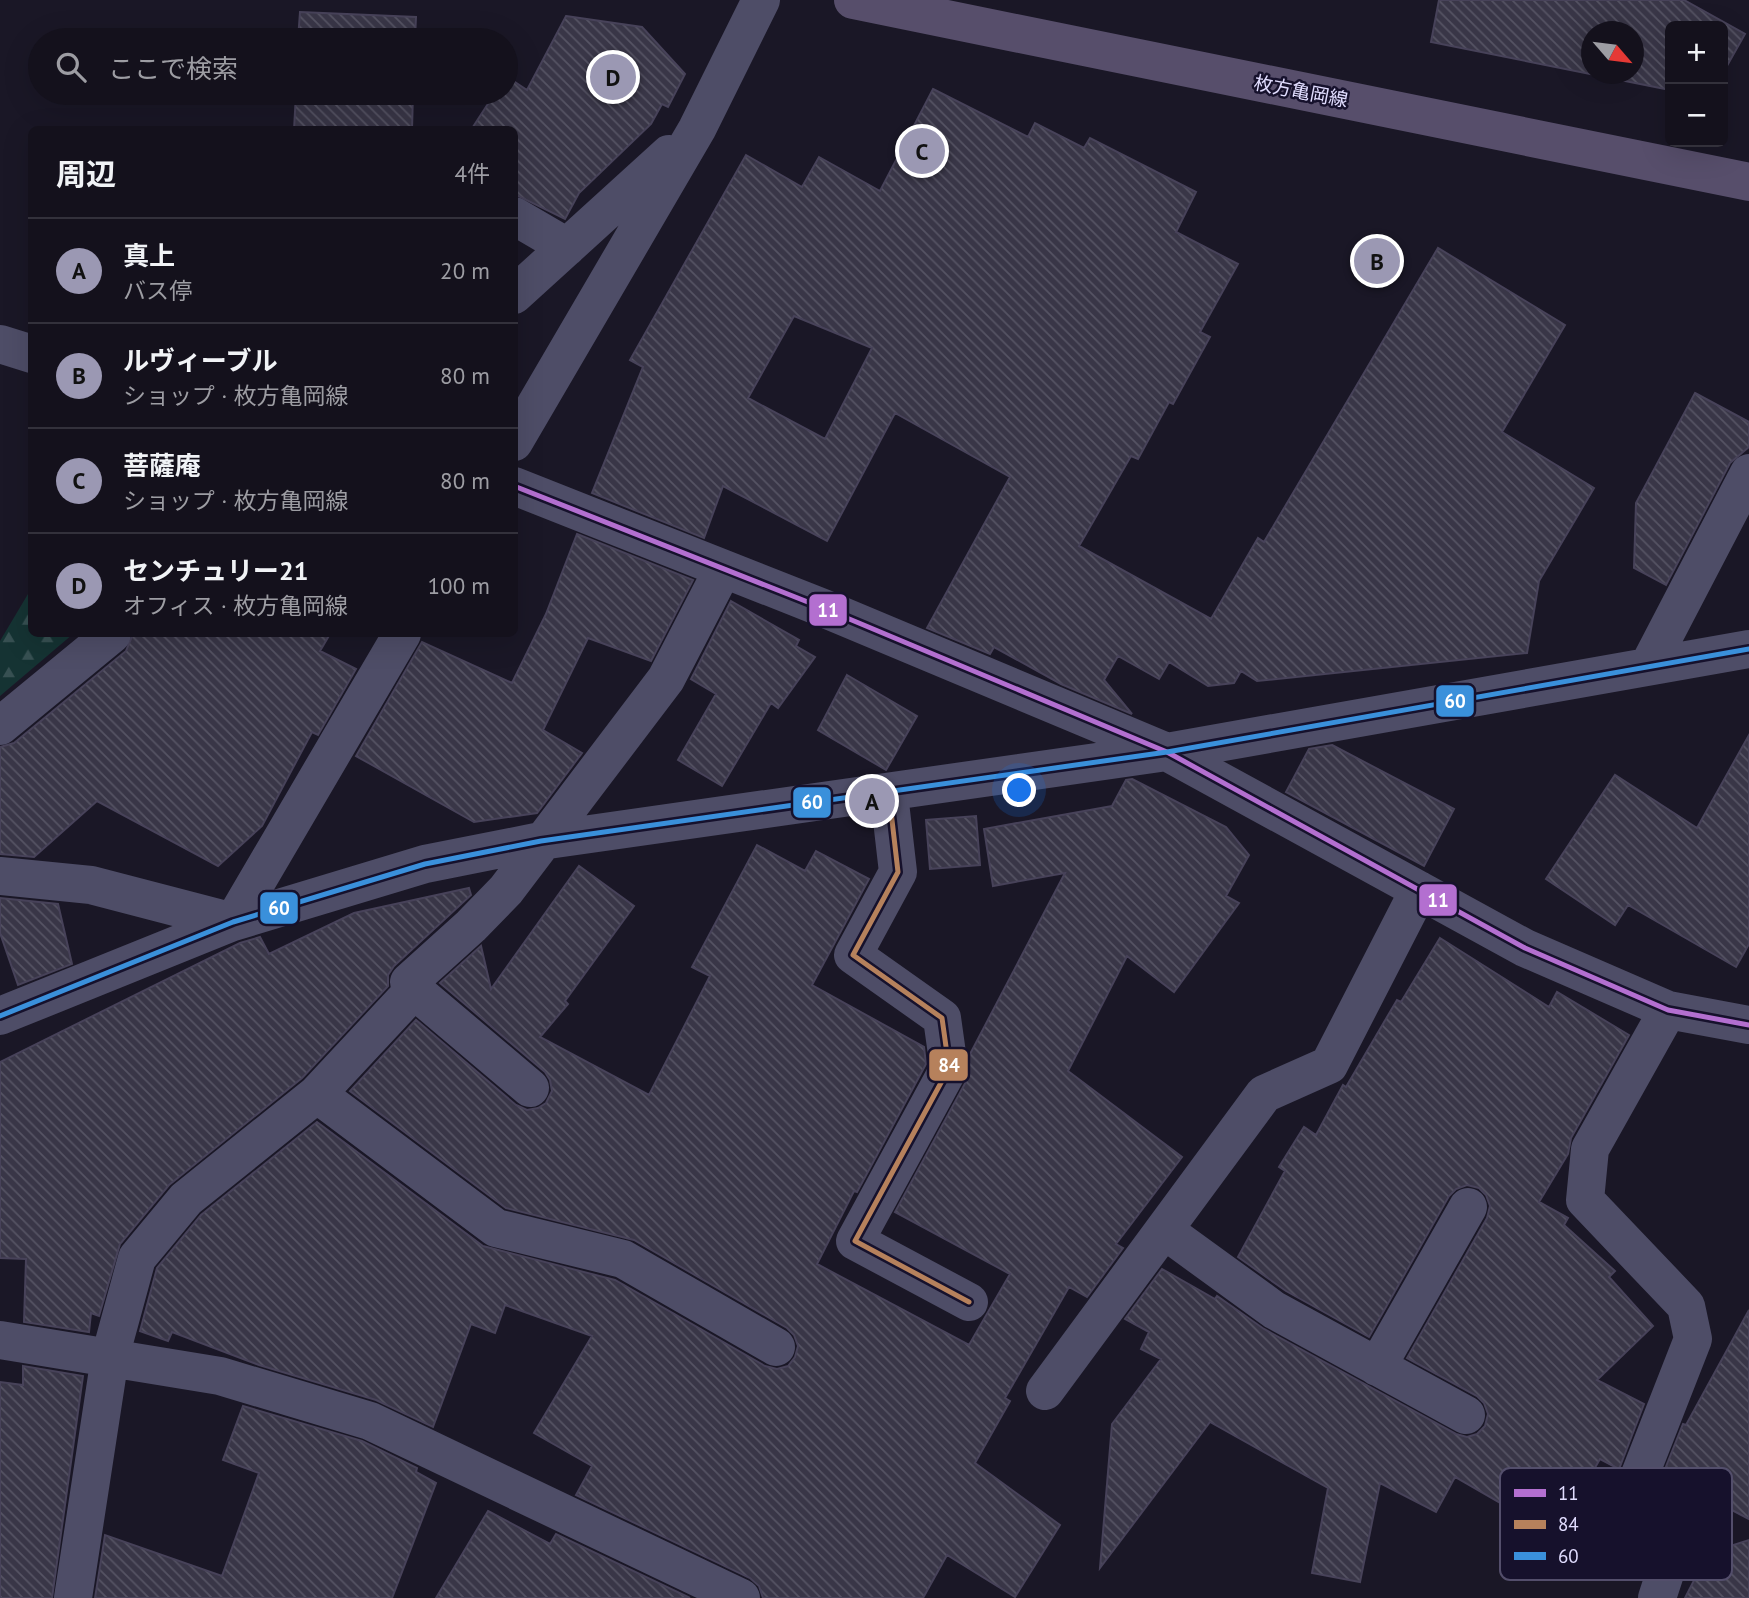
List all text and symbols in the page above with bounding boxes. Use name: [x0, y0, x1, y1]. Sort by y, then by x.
north arrow: [1581, 21, 1644, 84]
map controls: [1665, 21, 1728, 147]
button: +: [1665, 21, 1728, 84]
search box: [28, 28, 518, 105]
icon: search: [52, 48, 90, 86]
pin: D: [590, 51, 636, 103]
text: ここで検索: [108, 52, 238, 85]
street label: 枚方亀岡線: [1252, 70, 1350, 112]
button: −: [1665, 84, 1728, 147]
pin: C: [899, 125, 945, 177]
text: 周辺: [56, 154, 116, 193]
text: 4件: [454, 159, 490, 188]
pin: B: [1354, 235, 1400, 287]
text: 真上: [123, 239, 175, 272]
text: A: [72, 256, 86, 285]
text: 20 m: [440, 256, 490, 285]
text: バス停: [123, 276, 192, 305]
text: ルヴィーブル: [123, 344, 277, 377]
text: B: [72, 361, 86, 390]
text: 80 m: [440, 361, 490, 390]
text: ショップ · 枚方亀岡線: [123, 381, 348, 410]
text: 菩薩庵: [123, 449, 201, 482]
text: C: [73, 466, 85, 495]
text: 80 m: [440, 466, 490, 495]
text: ショップ · 枚方亀岡線: [123, 486, 348, 515]
text: センチュリー21: [123, 554, 308, 587]
text: D: [72, 571, 86, 600]
text: 100 m: [428, 571, 490, 600]
text: オフィス · 枚方亀岡線: [123, 591, 348, 620]
line badge: 11: [808, 593, 848, 627]
text: 11: [817, 598, 839, 622]
line badge: 60: [1435, 684, 1475, 718]
text: 60: [1444, 689, 1466, 713]
your location: [1002, 773, 1036, 807]
pin: A: [849, 775, 895, 827]
line badge: 60: [792, 786, 832, 819]
text: 60: [801, 790, 823, 814]
line badge: 11: [1418, 883, 1458, 917]
text: 11: [1427, 888, 1449, 912]
line badge: 60: [259, 891, 299, 925]
text: 60: [268, 896, 290, 920]
line badge: 84: [928, 1048, 969, 1082]
text: 84: [938, 1053, 960, 1077]
legend: [1500, 1468, 1732, 1580]
text: 11: [1558, 1481, 1579, 1505]
text: 84: [1558, 1512, 1579, 1536]
text: 60: [1558, 1544, 1579, 1568]

